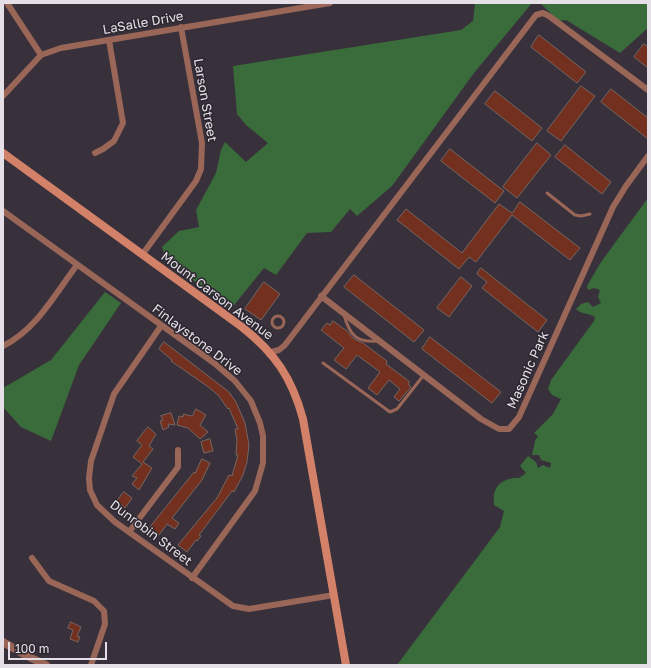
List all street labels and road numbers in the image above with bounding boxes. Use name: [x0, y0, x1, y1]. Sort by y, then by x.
street label: LaSalle Drive: [101, 8, 185, 38]
street label: Larson Street: [190, 57, 220, 143]
street label: Mount Carson Avenue: [158, 249, 276, 343]
street label: Finlaystone Drive: [149, 301, 245, 379]
street label: Masonic Park: [504, 329, 552, 411]
street label: Dunrobin Street: [107, 497, 195, 569]

